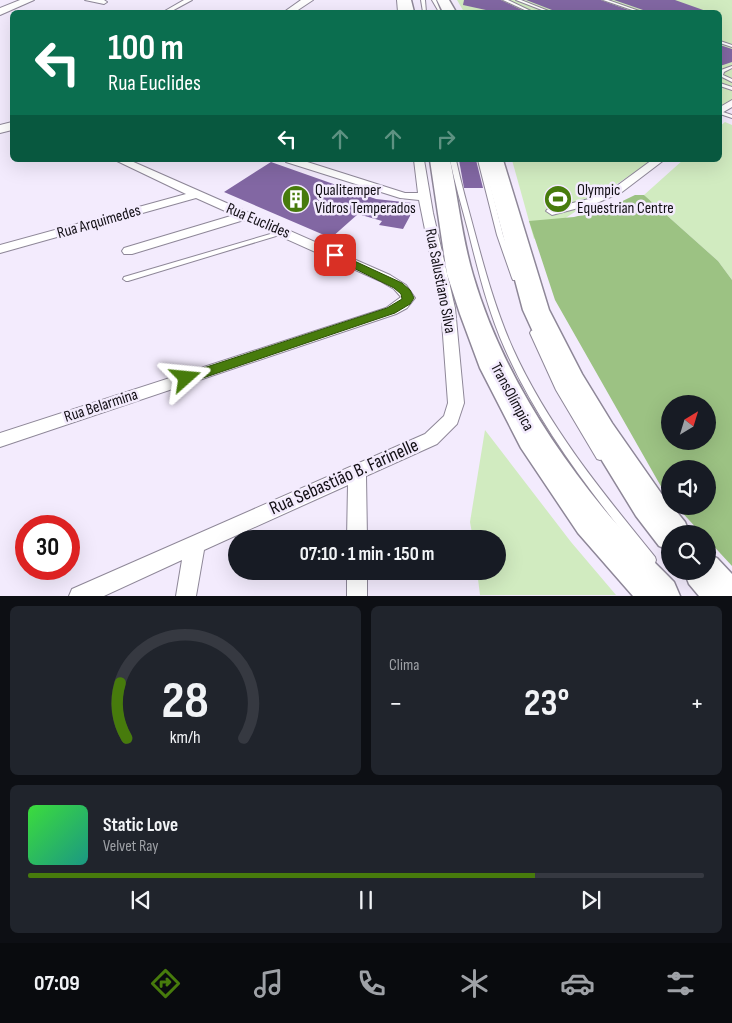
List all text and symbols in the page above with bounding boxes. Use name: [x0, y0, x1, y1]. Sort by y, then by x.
text: 100 m: [108, 27, 184, 70]
icon: left: [25, 30, 90, 95]
text: Rua Euclides: [108, 70, 201, 97]
icon: left: [273, 125, 301, 153]
icon: ahead: [326, 125, 354, 153]
icon: ahead: [379, 125, 407, 153]
icon: right: [432, 125, 460, 153]
place label: Qualitemper Vidros Temperados: [315, 181, 416, 218]
place label: Olympic Equestrian Centre: [577, 181, 674, 218]
building icon: Qualitemper Vidros Temperados: [281, 184, 311, 214]
sports icon: Olympic Equestrian Centre: [543, 184, 573, 214]
street label: Rua Euclides: [223, 199, 293, 243]
street label: Rua Arquimedes: [55, 201, 143, 243]
street label: Rua Salustiano Silva: [421, 227, 459, 335]
pin: [314, 234, 356, 276]
icon: arrive: [321, 241, 349, 269]
position arrow: [159, 351, 211, 403]
street label: TransOlímpica: [486, 360, 538, 434]
street label: Rua Belarmina: [62, 385, 140, 427]
north arrow: [661, 395, 716, 450]
map controls: [661, 395, 716, 580]
street label: Rua Sebastião B. Farinelle: [266, 434, 422, 520]
button: sound: [661, 460, 716, 515]
speed limit sign: 30: [15, 515, 80, 580]
button: search: [661, 525, 716, 580]
text: 07:10 · 1 min · 150 m: [300, 543, 434, 566]
text: Clima: [389, 656, 419, 675]
text: 28: [162, 670, 209, 733]
text: 23°: [524, 681, 569, 726]
text: −: [389, 687, 403, 720]
text: +: [690, 687, 704, 720]
text: km/h: [170, 727, 201, 748]
text: Static Love: [103, 814, 178, 837]
text: Velvet Ray: [103, 837, 158, 856]
icon: previous: [127, 886, 155, 914]
icon: pause: [352, 886, 380, 914]
icon: next: [577, 886, 605, 914]
icon: directions: [148, 966, 183, 1001]
icon: music: [251, 966, 286, 1001]
icon: phone: [354, 966, 389, 1001]
icon: climate: [457, 966, 492, 1001]
icon: car: [560, 966, 595, 1001]
icon: filters: [663, 966, 698, 1001]
text: 07:09: [34, 970, 80, 997]

